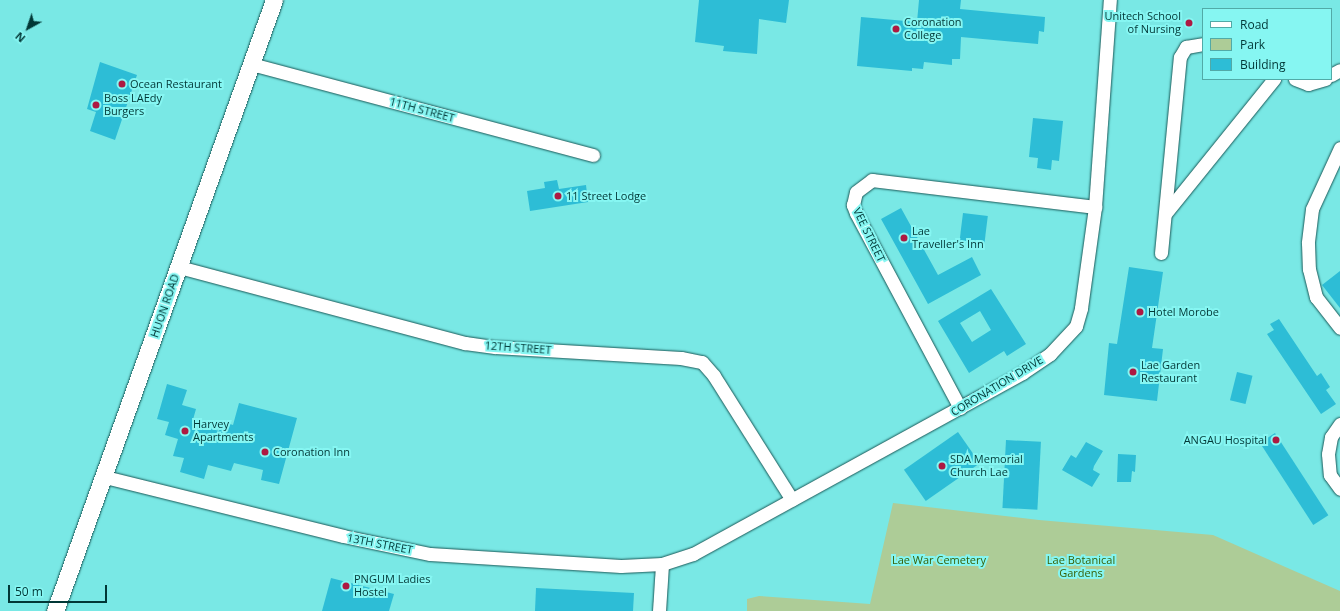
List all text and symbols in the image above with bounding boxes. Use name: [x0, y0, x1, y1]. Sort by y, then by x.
north arrow: [8, 8, 48, 48]
legend: [1202, 8, 1332, 80]
place label: Unitech School of Nursing: [1104, 10, 1181, 36]
place label: Coronation College: [904, 16, 962, 42]
text: Road: [1240, 16, 1269, 33]
marker: Unitech School of Nursing: [1184, 18, 1194, 28]
marker: Coronation College: [891, 24, 901, 34]
text: N: [12, 29, 28, 46]
text: Park: [1240, 36, 1265, 53]
text: Building: [1240, 56, 1285, 73]
place label: Ocean Restaurant: [130, 77, 222, 91]
marker: Ocean Restaurant: [117, 79, 127, 89]
place label: Boss LAEdy Burgers: [104, 92, 162, 118]
street label: 11TH STREET: [388, 95, 456, 125]
marker: Boss LAEdy Burgers: [91, 100, 101, 110]
place label: 11 Street Lodge: [566, 189, 646, 203]
marker: 11 Street Lodge: [553, 191, 563, 201]
street label: VEE STREET: [850, 206, 888, 264]
place label: Lae Traveller's Inn: [912, 225, 984, 251]
marker: Lae Traveller's Inn: [899, 233, 909, 243]
street label: HUON ROAD: [148, 273, 182, 339]
place label: Hotel Morobe: [1148, 305, 1219, 319]
marker: Hotel Morobe: [1135, 307, 1145, 317]
street label: 12TH STREET: [484, 339, 552, 357]
street label: CORONATION DRIVE: [948, 353, 1046, 419]
place label: Lae Garden Restaurant: [1141, 359, 1200, 385]
marker: Lae Garden Restaurant: [1128, 367, 1138, 377]
place label: Harvey Apartments: [193, 418, 253, 444]
marker: Harvey Apartments: [180, 426, 190, 436]
place label: ANGAU Hospital: [1184, 433, 1267, 447]
marker: ANGAU Hospital: [1270, 434, 1282, 446]
place label: Coronation Inn: [273, 445, 350, 459]
marker: Coronation Inn: [260, 447, 270, 457]
place label: SDA Memorial Church Lae: [950, 453, 1023, 479]
marker: SDA Memorial Church Lae: [937, 461, 947, 471]
street label: 13TH STREET: [346, 531, 414, 557]
park label: Lae War Cemetery: [892, 553, 986, 567]
park label: Lae Botanical Gardens: [1047, 554, 1115, 580]
place label: PNGUM Ladies Hostel: [354, 573, 430, 599]
scale bar: [10, 577, 109, 603]
marker: PNGUM Ladies Hostel: [341, 581, 351, 591]
text: 50 m: [15, 583, 43, 600]

